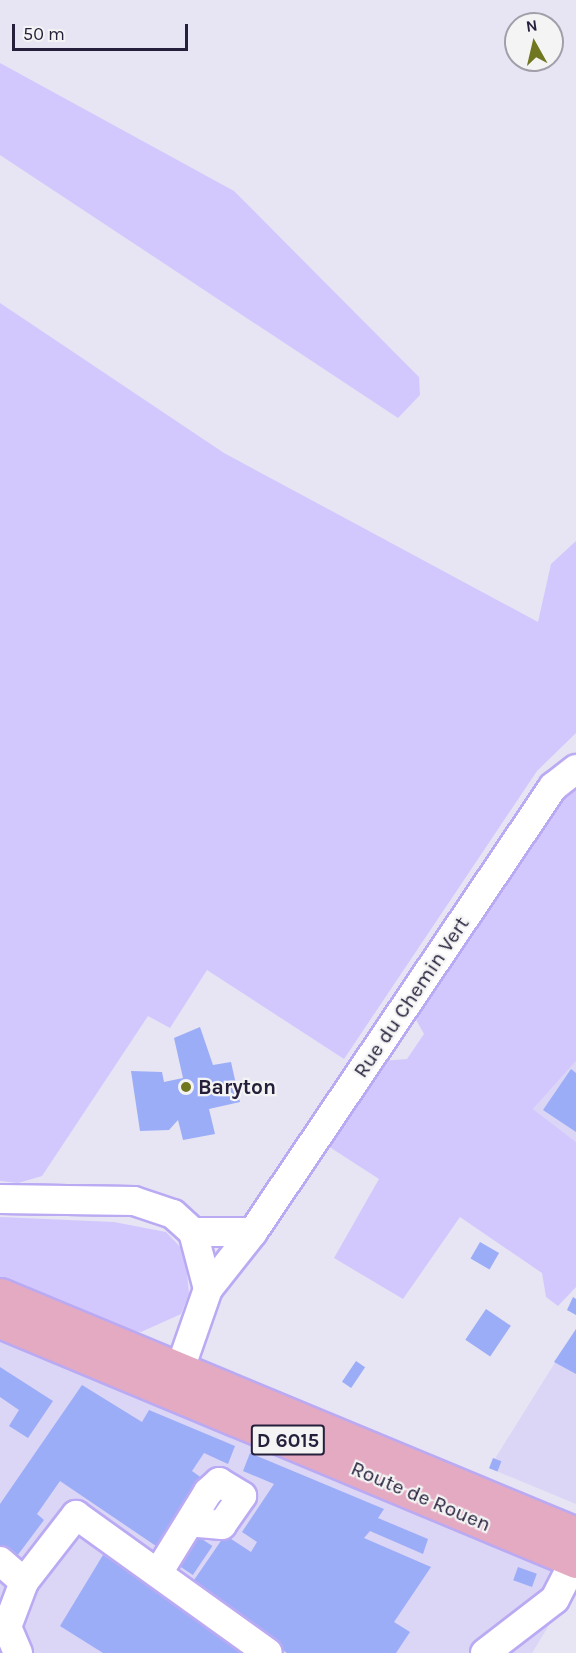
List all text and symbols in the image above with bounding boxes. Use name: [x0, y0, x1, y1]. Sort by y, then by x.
scale bar: [15, 12, 190, 50]
north arrow: [504, 12, 564, 72]
text: N: [525, 15, 539, 36]
text: 50 m: [23, 23, 65, 45]
street label: Rue du Chemin Vert: [348, 912, 474, 1082]
place label: Baryton: [198, 1074, 276, 1100]
marker: Baryton: [179, 1080, 193, 1094]
road number: D 6015: [250, 1423, 326, 1457]
street label: Route de Rouen: [347, 1455, 495, 1537]

